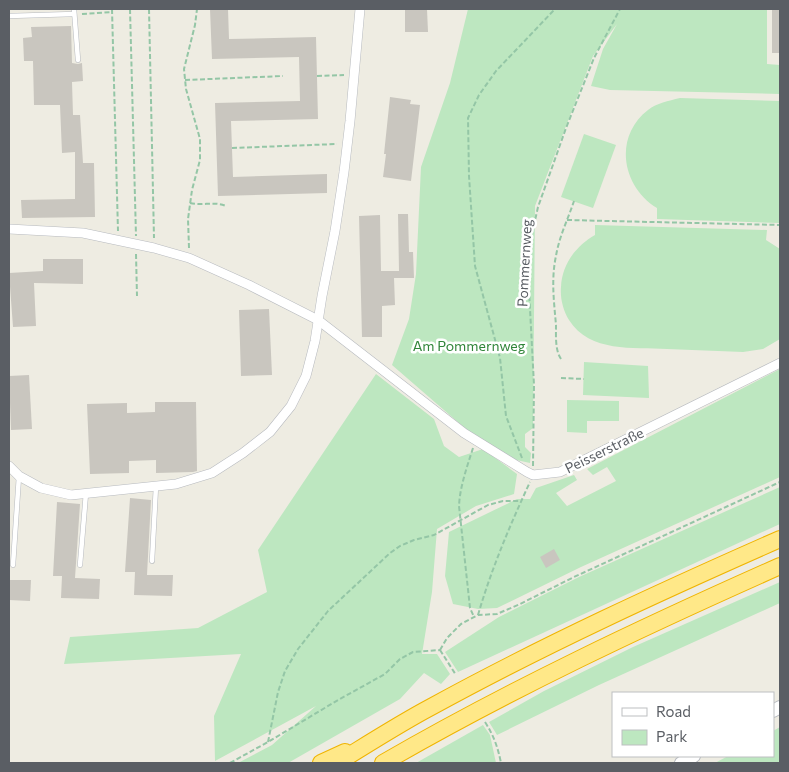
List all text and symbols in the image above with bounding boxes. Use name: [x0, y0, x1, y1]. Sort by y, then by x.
street label: Pommernweg: [513, 218, 535, 307]
park label: Am Pommernweg: [413, 337, 526, 354]
street label: Peisserstraße: [562, 424, 646, 476]
legend: [612, 692, 774, 757]
text: Road: [656, 702, 691, 720]
text: Park: [656, 727, 687, 745]

